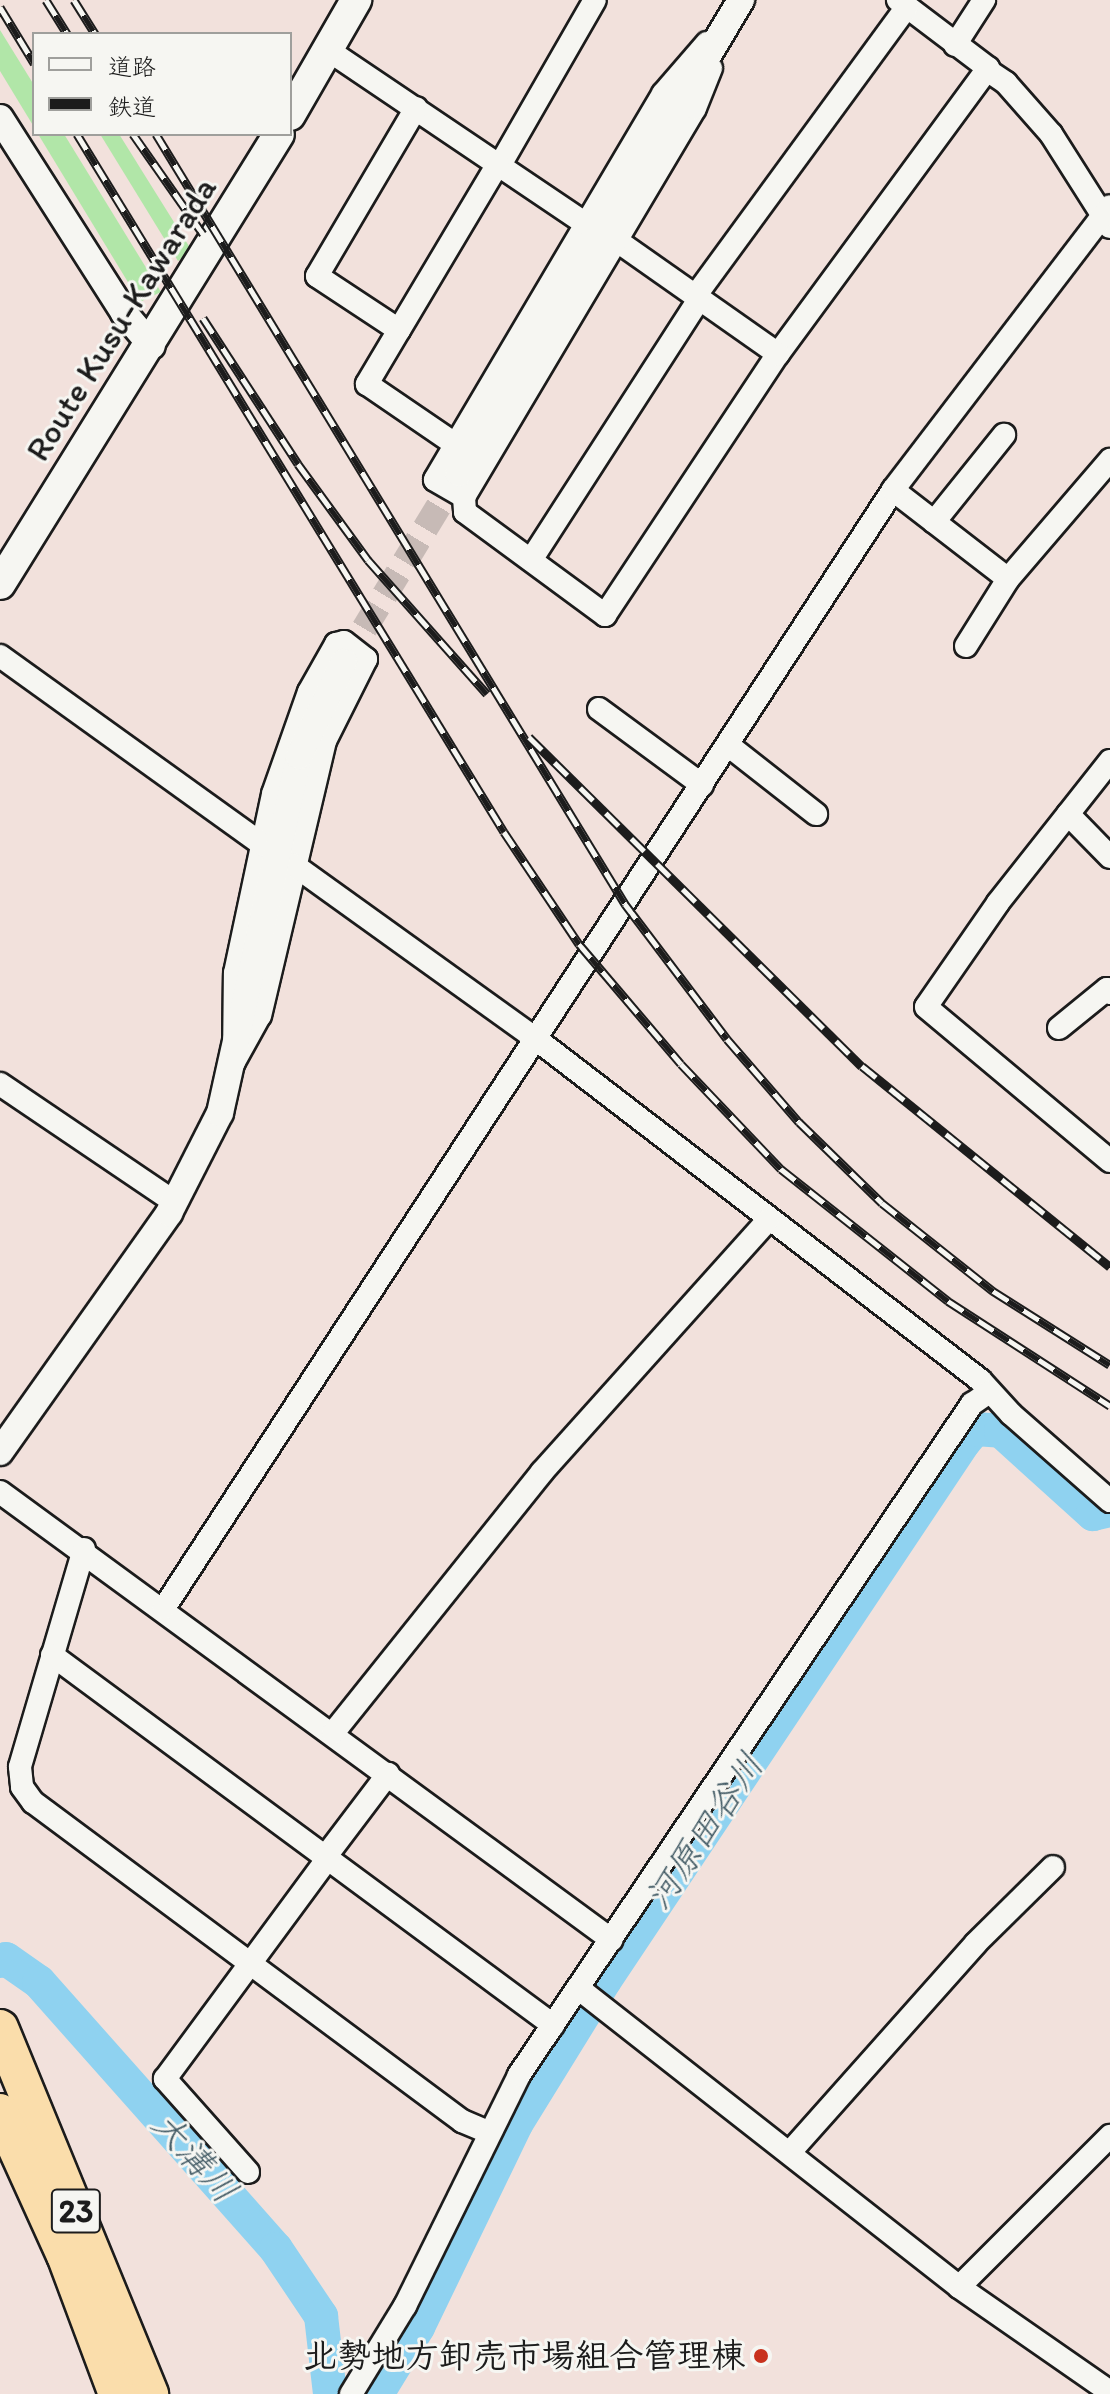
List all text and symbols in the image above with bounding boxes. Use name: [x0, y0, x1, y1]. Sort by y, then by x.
legend: [32, 32, 292, 136]
text: 道路: [108, 52, 156, 81]
text: 鉄道: [108, 92, 156, 121]
street label: Route Kusu-Kawarada: [17, 170, 225, 468]
water label: 河原田谷川: [636, 1744, 772, 1918]
water label: 大溝川: [143, 2102, 247, 2212]
road number: 23: [50, 2183, 102, 2239]
place label: 北勢地方卸売市場組合管理棟: [303, 2336, 745, 2376]
marker: 北勢地方卸売市場組合管理棟: [752, 2347, 770, 2365]

